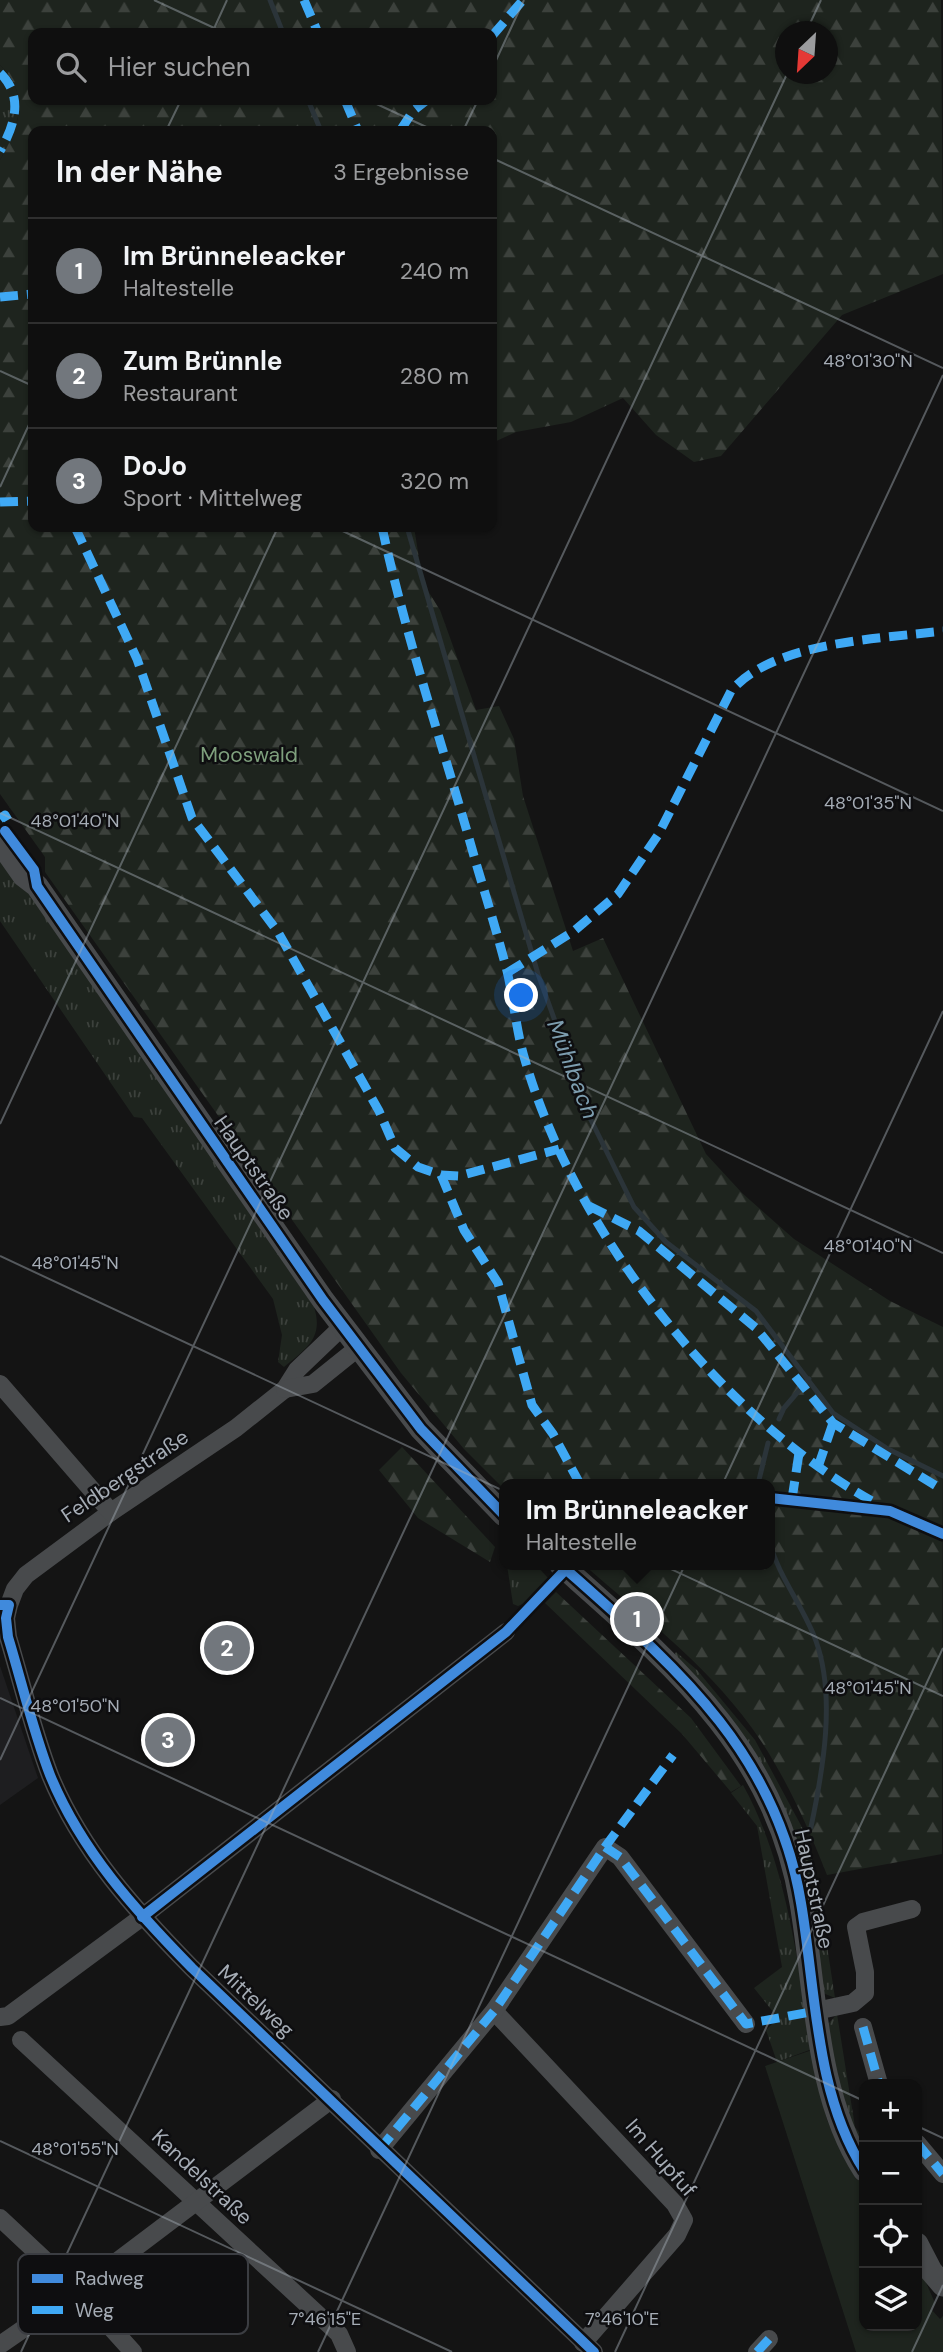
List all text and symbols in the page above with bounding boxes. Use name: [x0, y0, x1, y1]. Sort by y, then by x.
north arrow: [775, 21, 838, 84]
search box: [28, 28, 497, 105]
icon: search: [52, 48, 90, 86]
text: Hier suchen: [108, 50, 251, 84]
text: In der Nähe: [56, 152, 223, 191]
text: 3 Ergebnisse: [333, 157, 469, 187]
text: Im Brünneleacker: [123, 239, 345, 273]
text: 1: [75, 256, 83, 286]
text: 240 m: [400, 256, 469, 286]
text: Haltestelle: [123, 273, 234, 303]
text: Zum Brünnle: [123, 344, 283, 378]
text: 48°01'30"N: [823, 349, 913, 373]
text: 2: [72, 361, 86, 391]
text: 280 m: [400, 361, 469, 391]
text: Restaurant: [123, 378, 238, 408]
text: DoJo: [123, 449, 187, 483]
text: 3: [72, 466, 86, 496]
text: 320 m: [400, 466, 469, 496]
text: Sport · Mittelweg: [123, 483, 302, 513]
park label: Mooswald: [200, 741, 298, 769]
text: 48°01'35"N: [824, 791, 912, 815]
text: 48°01'40"N: [31, 809, 119, 833]
your location: [504, 978, 538, 1012]
water label: Mühlbach: [540, 1015, 606, 1123]
street label: Hauptstraße: [208, 1110, 300, 1226]
text: 48°01'40"N: [824, 1234, 912, 1258]
text: 48°01'45"N: [31, 1251, 119, 1275]
street label: Feldbergstraße: [56, 1423, 194, 1529]
popup: [499, 1479, 775, 1570]
text: Im Brünneleacker: [526, 1493, 748, 1527]
text: Haltestelle: [526, 1527, 637, 1557]
pin: 1: [614, 1593, 660, 1645]
pin: 2: [204, 1622, 250, 1674]
text: 48°01'45"N: [824, 1676, 912, 1700]
text: 48°01'50"N: [30, 1694, 120, 1718]
pin: 3: [145, 1714, 191, 1766]
street label: Hauptstraße: [788, 1827, 840, 1952]
street label: Mittelweg: [212, 1958, 300, 2044]
map controls: [859, 2079, 922, 2331]
button: +: [859, 2079, 922, 2142]
street label: Im Hupfuf: [619, 2113, 703, 2203]
street label: Kandelstraße: [146, 2123, 258, 2231]
text: 48°01'55"N: [31, 2137, 119, 2161]
button: −: [859, 2142, 922, 2205]
button: locate: [859, 2205, 922, 2268]
legend: [18, 2254, 248, 2334]
text: Radweg: [75, 2266, 144, 2291]
button: layers: [859, 2268, 922, 2331]
text: Weg: [75, 2298, 114, 2323]
text: 7°46'15"E: [289, 2307, 361, 2331]
text: 7°46'10"E: [585, 2307, 659, 2331]

